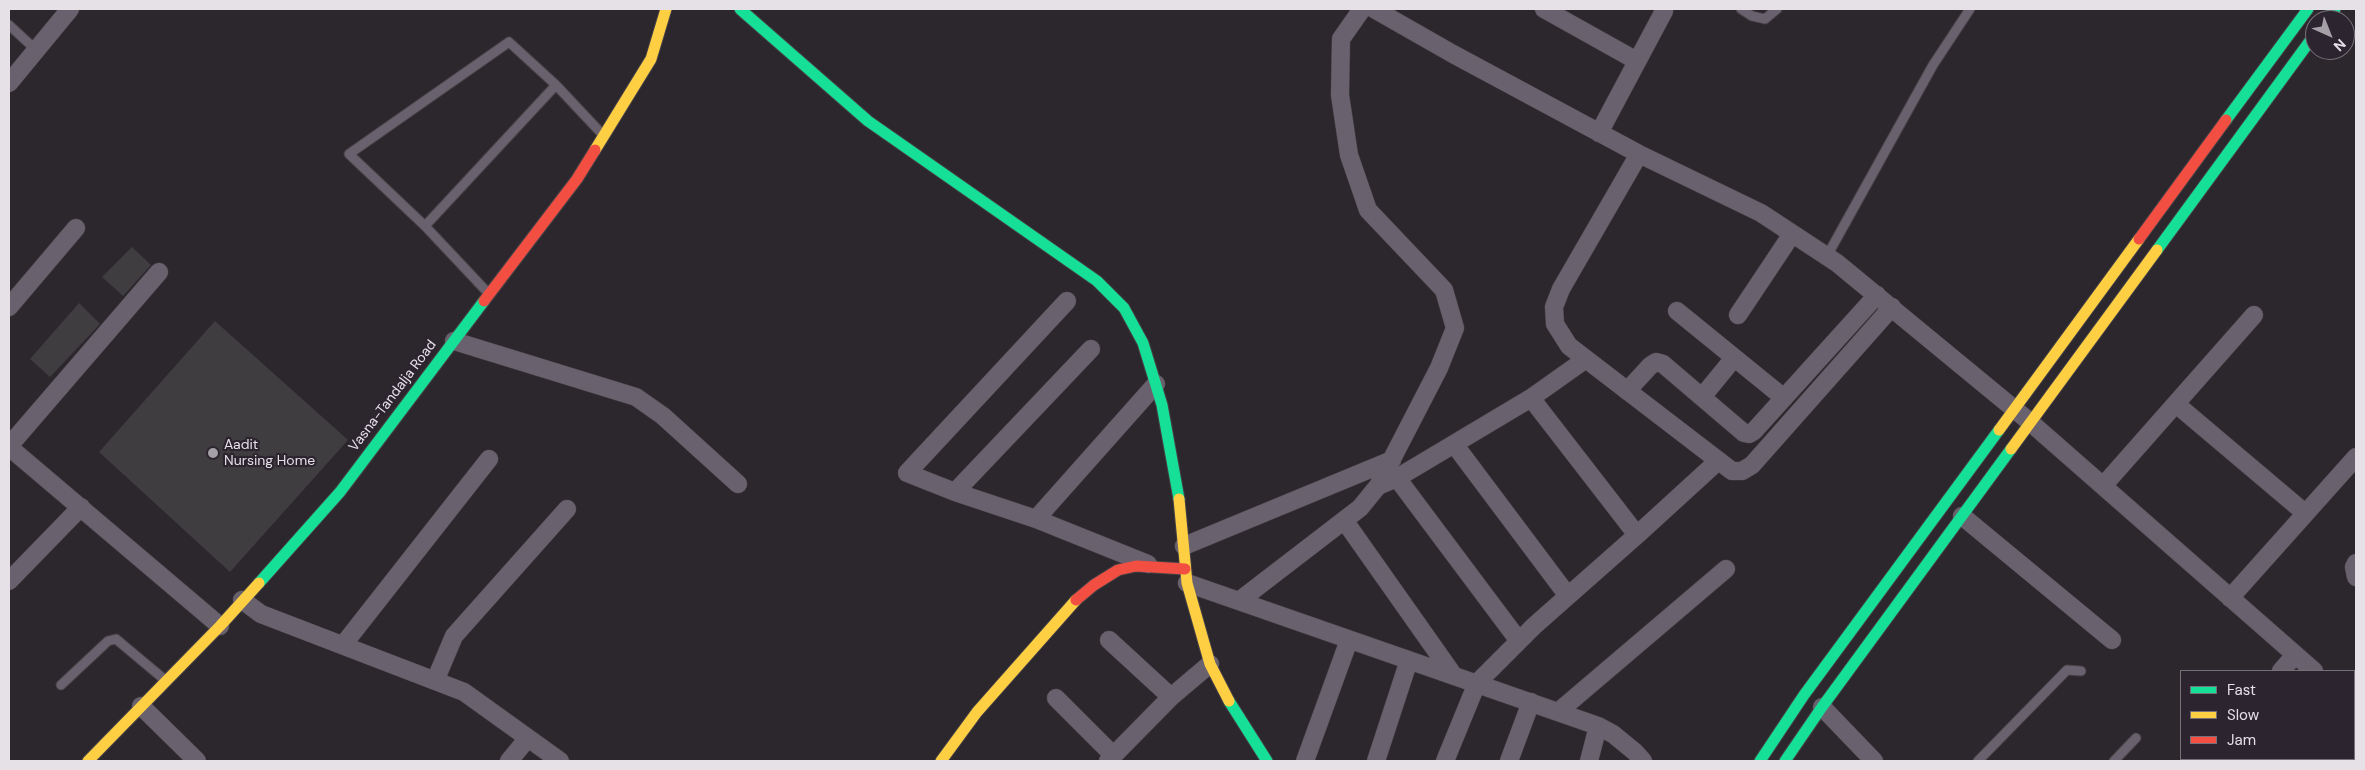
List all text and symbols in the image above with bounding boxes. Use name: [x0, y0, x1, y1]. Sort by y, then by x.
north arrow: [2305, 10, 2355, 60]
text: N: [2330, 35, 2350, 55]
street label: Vasna-Tandalja Road: [346, 337, 440, 455]
place label: Aadit Nursing Home: [224, 437, 315, 470]
marker: Aadit Nursing Home: [206, 446, 220, 460]
legend: [2180, 670, 2355, 760]
text: Fast: [2227, 680, 2256, 700]
text: Slow: [2227, 705, 2259, 725]
text: Jam: [2227, 730, 2256, 750]

